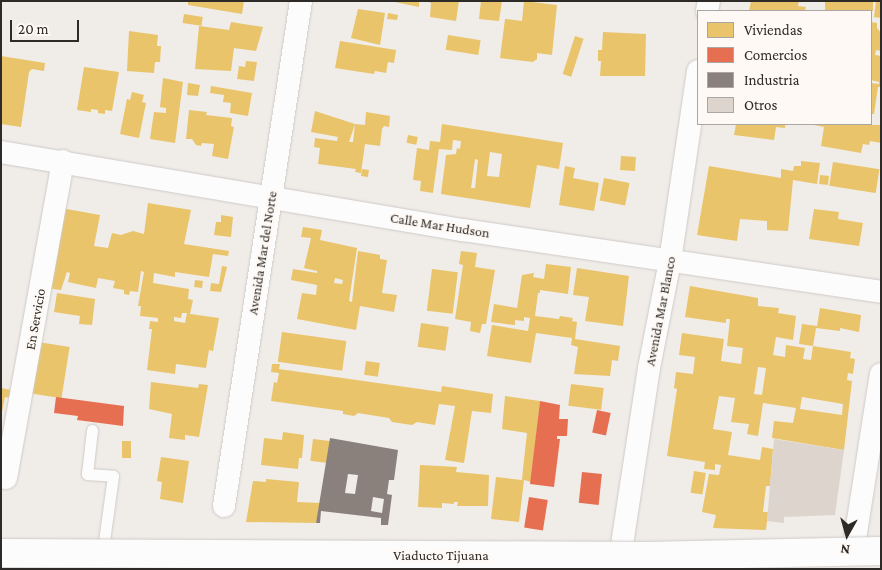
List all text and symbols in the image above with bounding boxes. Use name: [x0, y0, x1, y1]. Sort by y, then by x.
scale bar: [12, 10, 81, 42]
legend: [697, 10, 872, 125]
text: 20 m: [18, 21, 49, 37]
text: Viviendas: [744, 22, 803, 38]
text: Comercios: [744, 47, 807, 63]
text: Industria: [744, 72, 800, 88]
text: Otros: [744, 97, 777, 113]
street label: Avenida Mar del Norte: [244, 190, 280, 316]
street label: Calle Mar Hudson: [389, 209, 491, 241]
street label: Avenida Mar Blanco: [641, 255, 679, 367]
street label: En Servicio: [21, 287, 49, 351]
north arrow: [822, 510, 872, 560]
text: N: [839, 541, 851, 558]
street label: Viaducto Tijuana: [393, 547, 489, 563]

